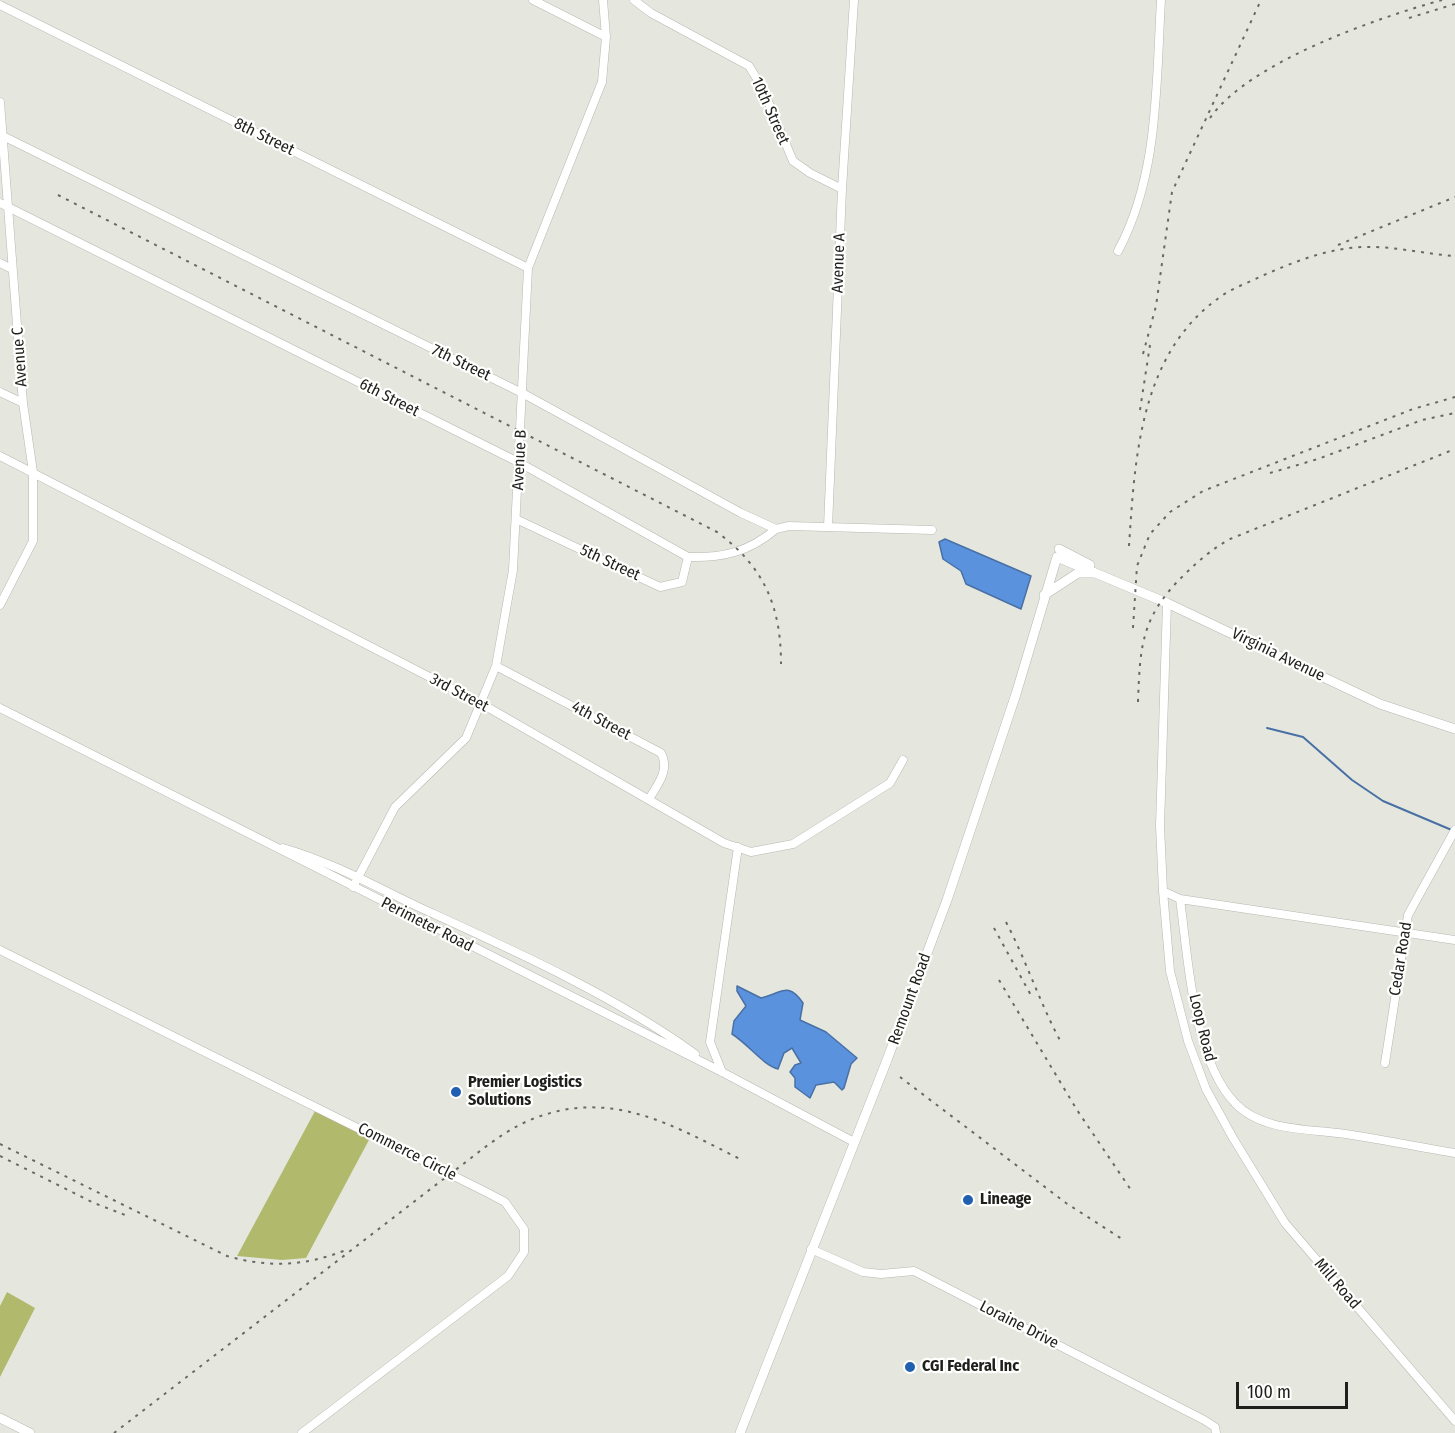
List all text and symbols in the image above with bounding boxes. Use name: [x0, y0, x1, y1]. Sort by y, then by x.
street label: 10th Street: [747, 75, 793, 147]
street label: 8th Street: [231, 114, 297, 160]
street label: Avenue A: [828, 233, 850, 293]
street label: Avenue C: [8, 326, 32, 388]
street label: 7th Street: [428, 341, 494, 385]
street label: 6th Street: [356, 375, 422, 421]
street label: Avenue B: [509, 429, 531, 491]
street label: 5th Street: [577, 541, 643, 585]
street label: Virginia Avenue: [1228, 624, 1328, 686]
street label: 3rd Street: [426, 669, 492, 717]
street label: 4th Street: [568, 697, 634, 745]
street label: Perimeter Road: [378, 894, 476, 956]
street label: Cedar Road: [1386, 921, 1416, 997]
street label: Remount Road: [885, 951, 935, 1047]
street label: Loop Road: [1184, 992, 1220, 1064]
place label: Premier Logistics Solutions: [468, 1073, 582, 1111]
marker: Premier Logistics Solutions: [449, 1085, 463, 1099]
street label: Commerce Circle: [354, 1119, 460, 1185]
place label: Lineage: [980, 1190, 1031, 1210]
marker: Lineage: [961, 1193, 975, 1207]
street label: Mill Road: [1310, 1255, 1364, 1313]
street label: Loraine Drive: [976, 1297, 1062, 1353]
place label: CGI Federal Inc: [922, 1357, 1019, 1377]
marker: CGI Federal Inc: [903, 1360, 917, 1374]
scale bar: [1239, 1370, 1352, 1408]
text: 100 m: [1247, 1381, 1291, 1403]

